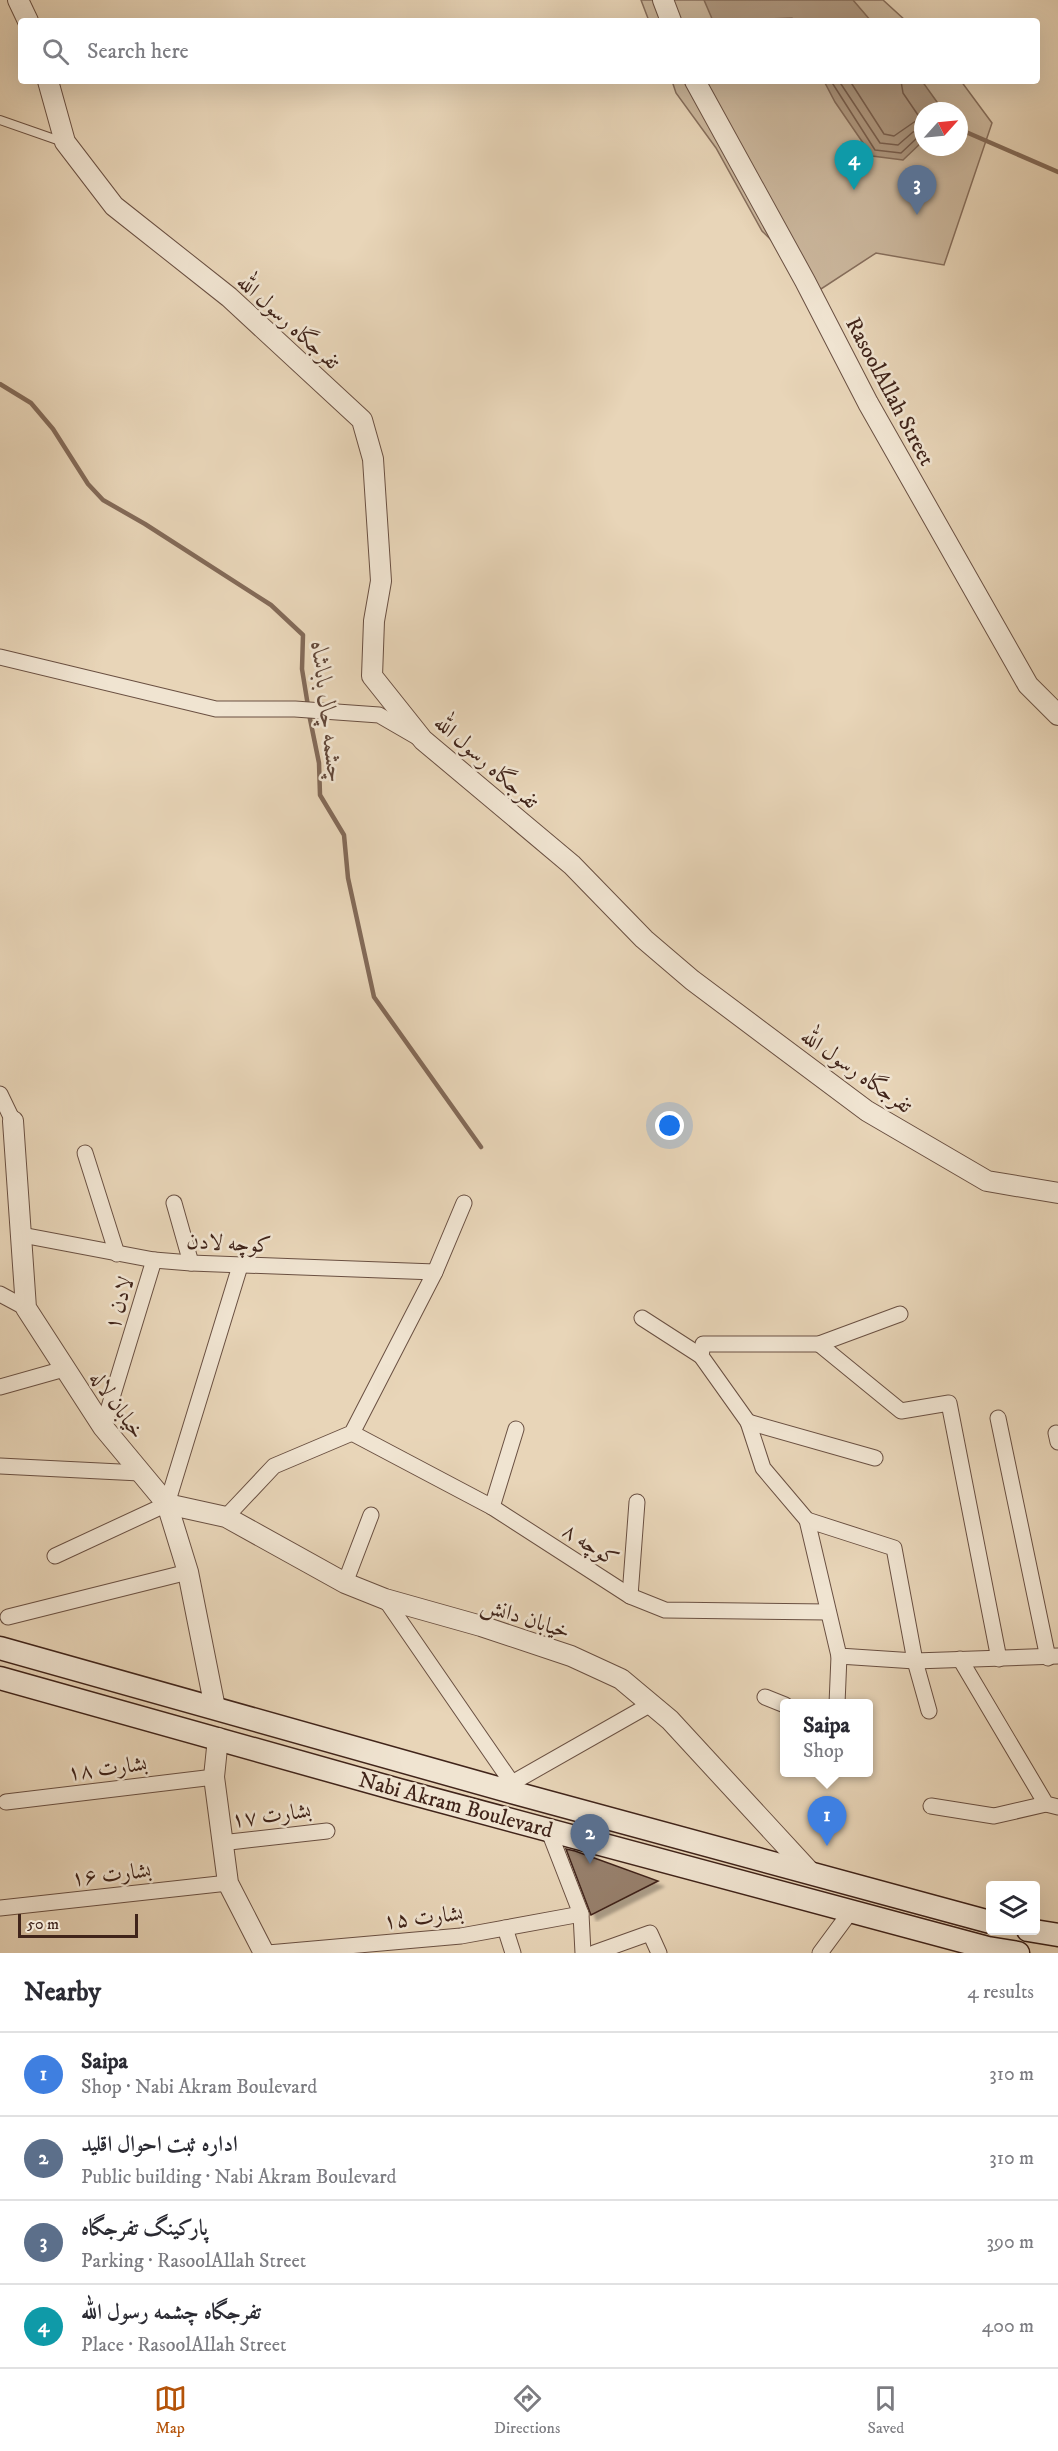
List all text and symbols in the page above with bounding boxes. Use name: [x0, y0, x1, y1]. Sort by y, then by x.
search box: [18, 18, 1040, 84]
icon: search: [39, 35, 72, 68]
text: Search here: [87, 38, 189, 65]
north arrow: [914, 102, 968, 156]
pin: 4: [834, 140, 874, 190]
pin: 3: [898, 166, 936, 215]
street label: تفرجگاه رسول الله: [231, 265, 349, 376]
street label: RasoolAllah Street: [839, 313, 940, 470]
water label: چشمه چال باباشاه: [302, 639, 351, 785]
street label: تفرجگاه رسول الله: [428, 706, 548, 815]
street label: تفرجگاه رسول الله: [795, 1019, 921, 1120]
your location: [655, 1111, 684, 1140]
street label: کوچه لادن: [186, 1228, 272, 1260]
street label: لادن ۱: [99, 1274, 140, 1333]
street label: خیابان لاله: [83, 1366, 150, 1444]
street label: کوچه ۸: [557, 1517, 623, 1574]
street label: خیابان دانش: [477, 1591, 573, 1646]
popup: [780, 1699, 873, 1777]
text: Saipa: [803, 1712, 850, 1739]
text: Shop: [803, 1739, 844, 1764]
street label: بشارت ۱۸: [66, 1750, 149, 1787]
street label: Nabi Akram Boulevard: [355, 1766, 556, 1844]
pin: 1: [808, 1796, 846, 1846]
street label: بشارت ۱۷: [230, 1797, 313, 1834]
pin: 2: [570, 1814, 610, 1864]
street label: بشارت ۱۶: [70, 1857, 153, 1892]
map controls: [986, 1881, 1040, 1935]
button: layers: [986, 1881, 1040, 1935]
street label: بشارت ۱۵: [382, 1900, 465, 1935]
scale bar: [18, 1911, 138, 1938]
text: 50 m: [27, 1914, 59, 1934]
text: Nearby: [24, 1976, 101, 2009]
text: 4 results: [967, 1980, 1034, 2005]
text: Saipa: [81, 2048, 128, 2075]
text: 1: [40, 2062, 47, 2087]
text: 310 m: [989, 2062, 1034, 2087]
text: Shop · Nabi Akram Boulevard: [81, 2075, 317, 2100]
text: اداره ثبت احوال اقلید: [81, 2131, 238, 2158]
text: 2: [39, 2146, 48, 2171]
text: 310 m: [989, 2146, 1034, 2171]
text: Public building · Nabi Akram Boulevard: [81, 2165, 397, 2190]
text: پارکینگ تفرجگاه: [81, 2215, 208, 2242]
text: 3: [40, 2230, 47, 2255]
text: 390 m: [986, 2230, 1034, 2255]
text: Parking · RasoolAllah Street: [81, 2249, 306, 2274]
text: تفرجگاه چشمه رسول الله: [81, 2299, 261, 2326]
text: 4: [38, 2314, 49, 2339]
text: 400 m: [982, 2314, 1034, 2339]
text: Place · RasoolAllah Street: [81, 2333, 287, 2358]
tab: Map: [154, 2382, 187, 2438]
tab: Directions: [494, 2382, 560, 2438]
tab: Saved: [868, 2382, 904, 2438]

